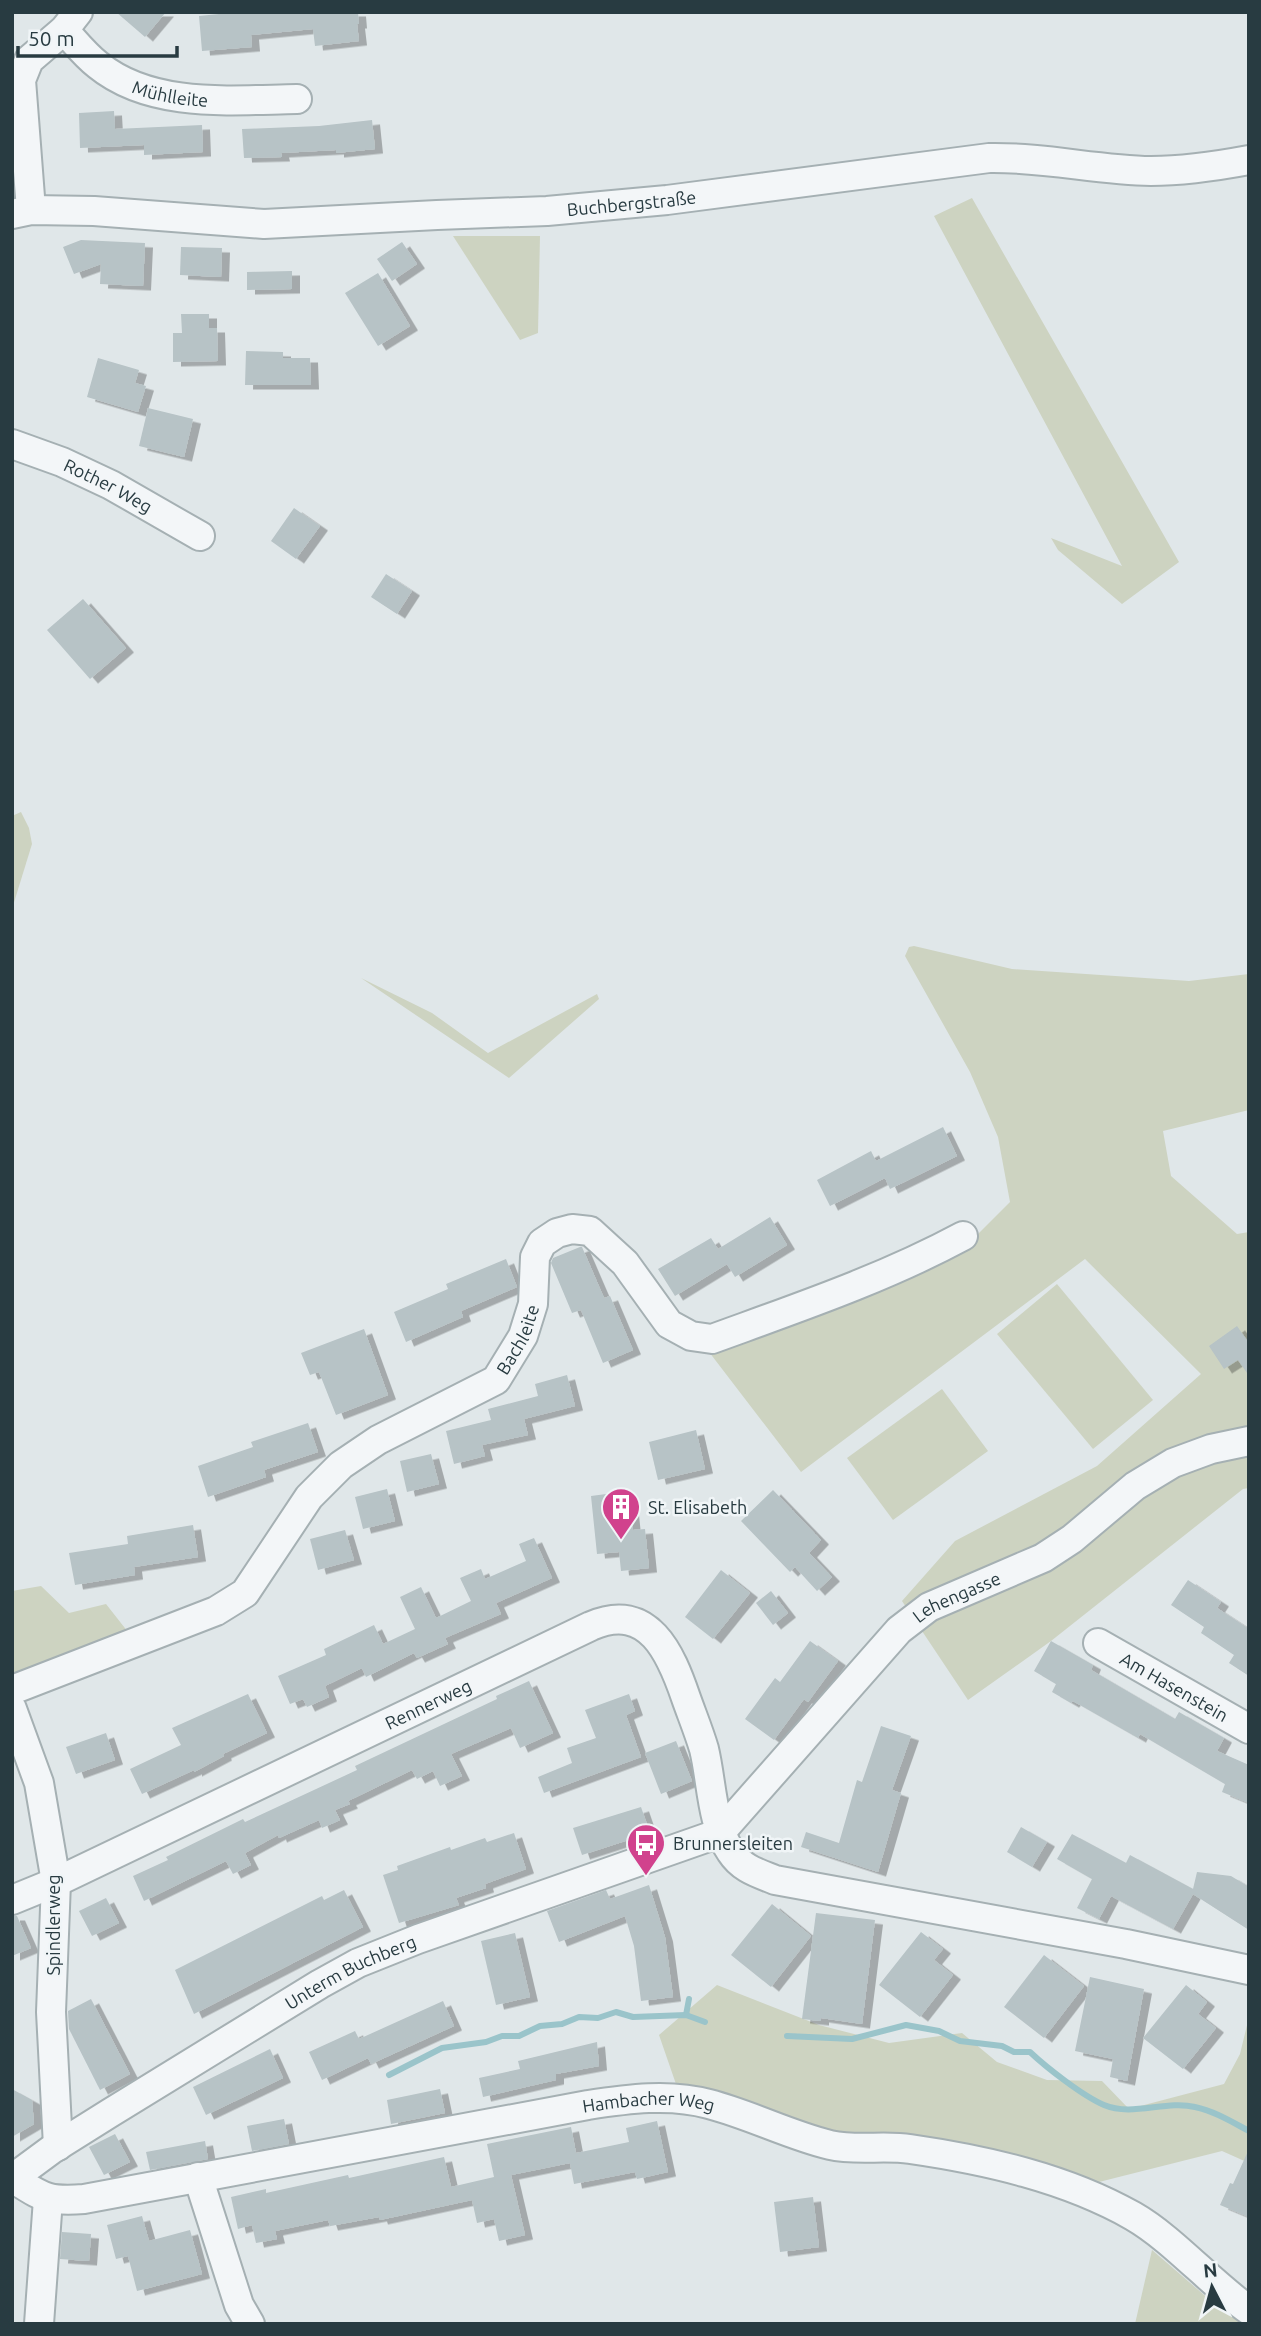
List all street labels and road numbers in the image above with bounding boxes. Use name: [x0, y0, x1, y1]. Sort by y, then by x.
street label: Mühlleite: [130, 76, 209, 110]
street label: Buchbergstraße: [566, 186, 697, 219]
street label: Rother Weg: [61, 454, 156, 517]
street label: Bachleite: [492, 1302, 542, 1378]
street label: Lehengasse: [908, 1568, 1003, 1626]
street label: Am Hasenstein: [1117, 1648, 1232, 1725]
street label: Rennerweg: [382, 1675, 474, 1733]
street label: Spindlerweg: [43, 1874, 63, 1976]
street label: Unterm Buchberg: [281, 1931, 419, 2013]
street label: Hambacher Weg: [581, 2088, 717, 2116]

